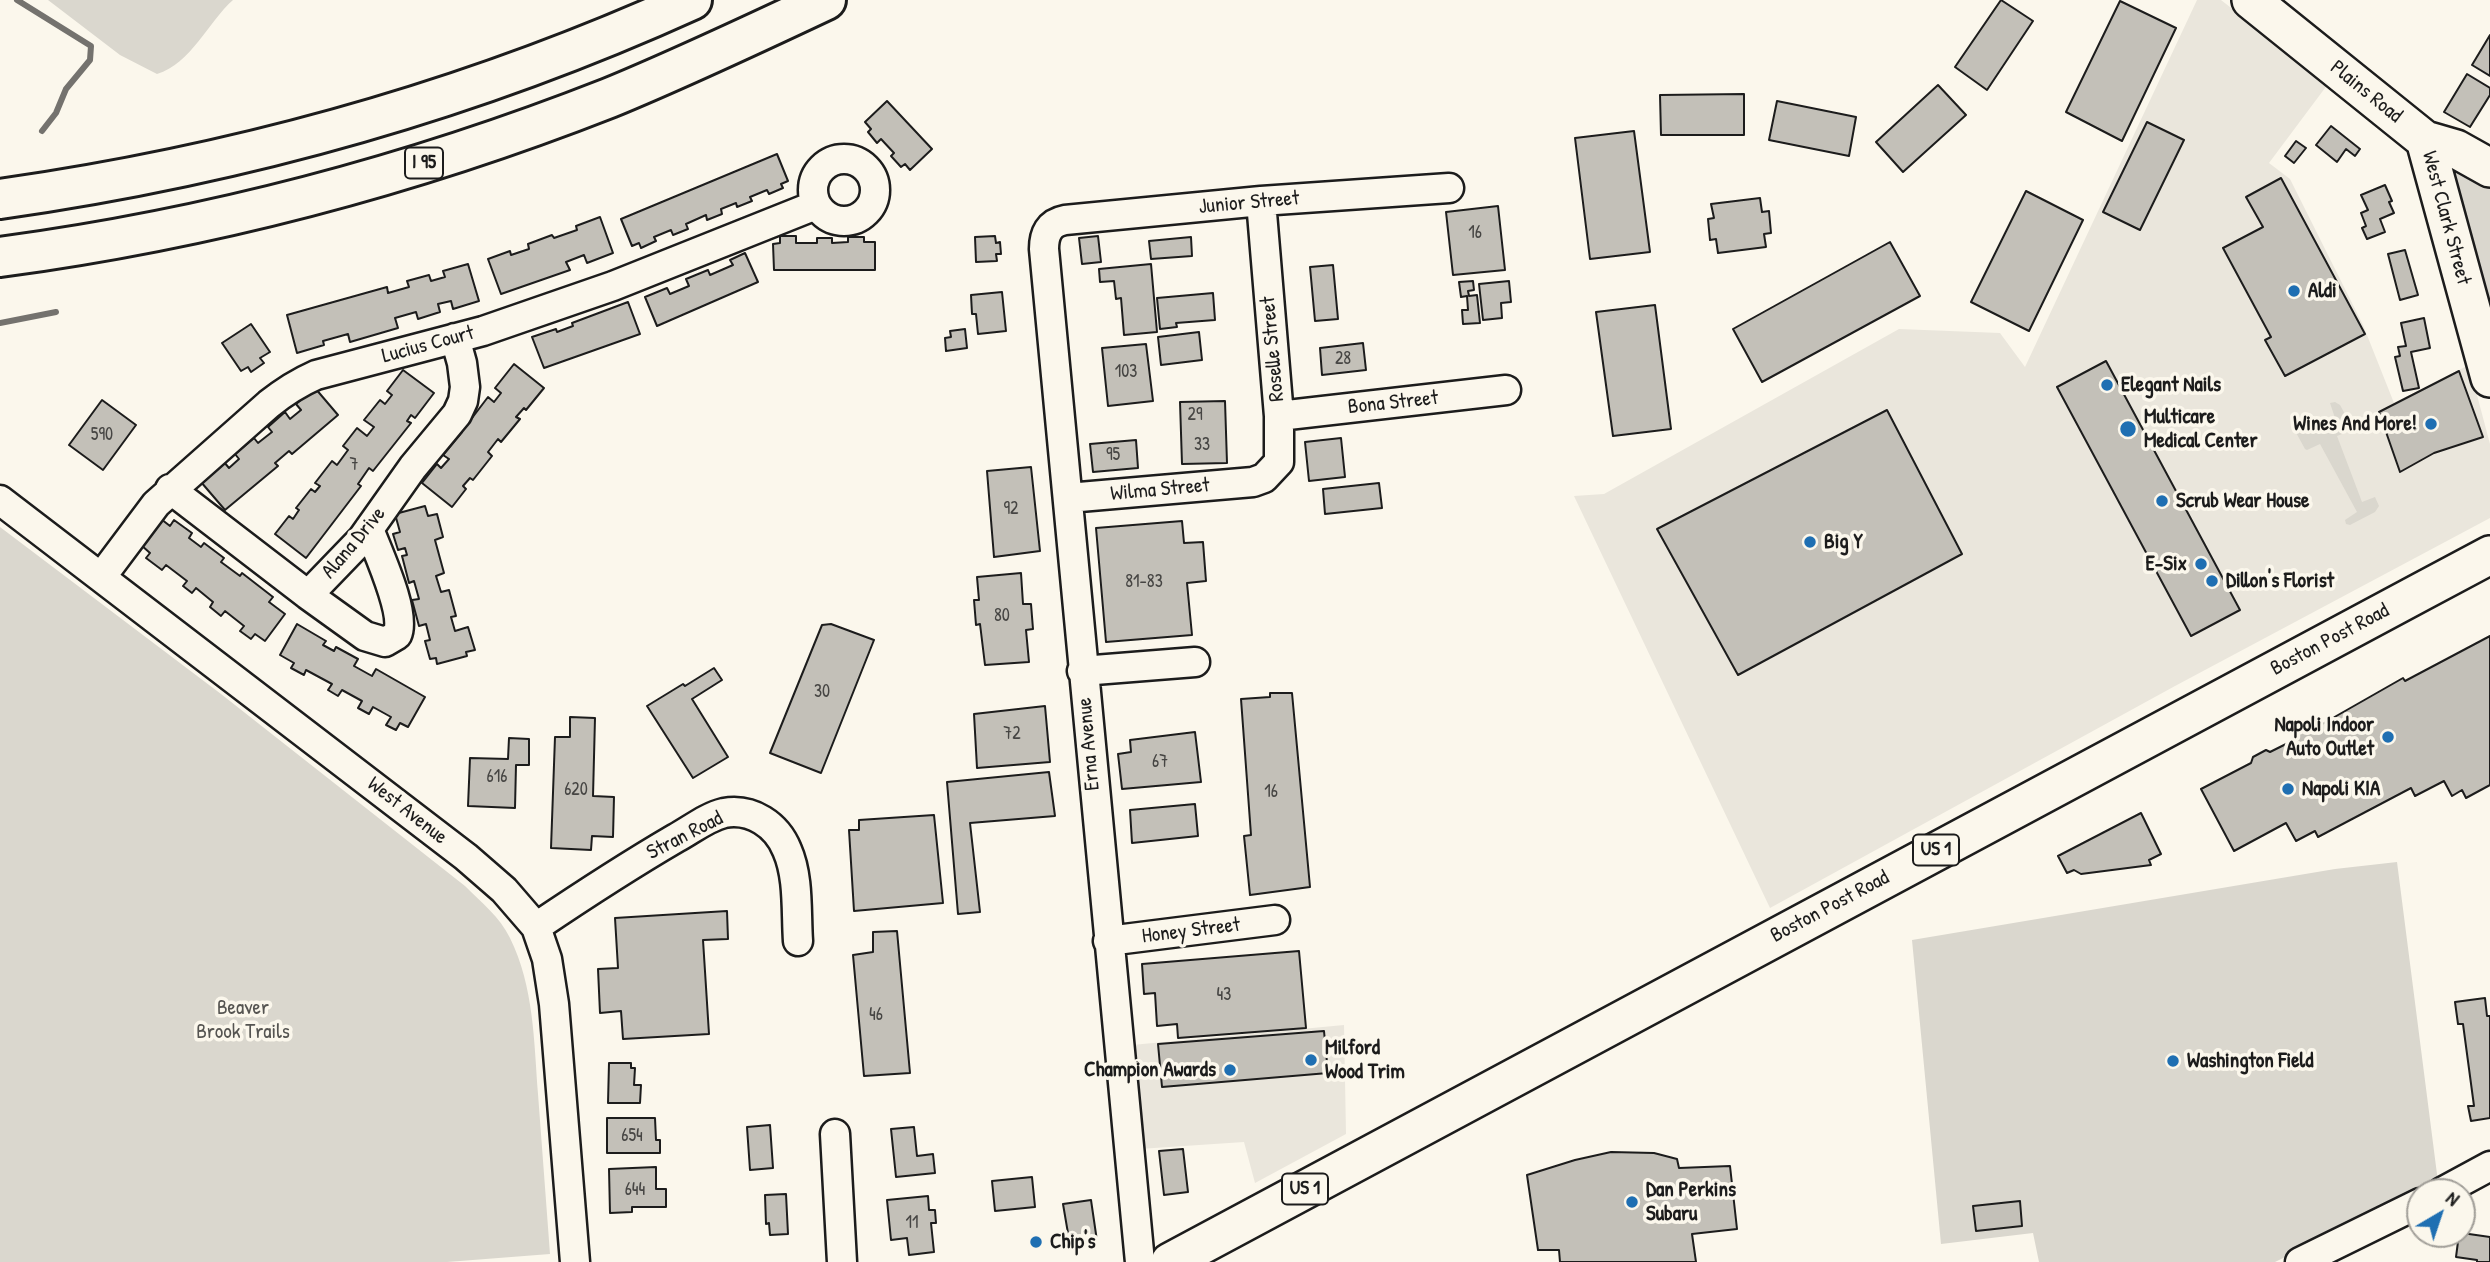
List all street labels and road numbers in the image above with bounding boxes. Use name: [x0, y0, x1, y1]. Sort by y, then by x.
street label: Plains Road: [2325, 55, 2407, 129]
road number: I 95: [405, 148, 443, 178]
street label: West Clark Street: [2416, 148, 2476, 288]
street label: Junior Street: [1198, 186, 1300, 220]
street label: Roselle Street: [1256, 295, 1290, 403]
street label: Lucius Court: [379, 321, 477, 369]
street label: Bona Street: [1347, 386, 1439, 420]
street label: Wilma Street: [1109, 473, 1211, 507]
street label: Alana Drive: [317, 502, 391, 584]
street label: Boston Post Road: [2267, 598, 2393, 682]
street label: Erna Avenue: [1072, 696, 1106, 792]
street label: West Avenue: [362, 772, 452, 850]
street label: Stran Road: [643, 806, 727, 866]
road number: US 1: [1913, 834, 1959, 866]
street label: Boston Post Road: [1767, 865, 1893, 949]
street label: Honey Street: [1140, 912, 1242, 950]
road number: US 1: [1282, 1174, 1328, 1204]

